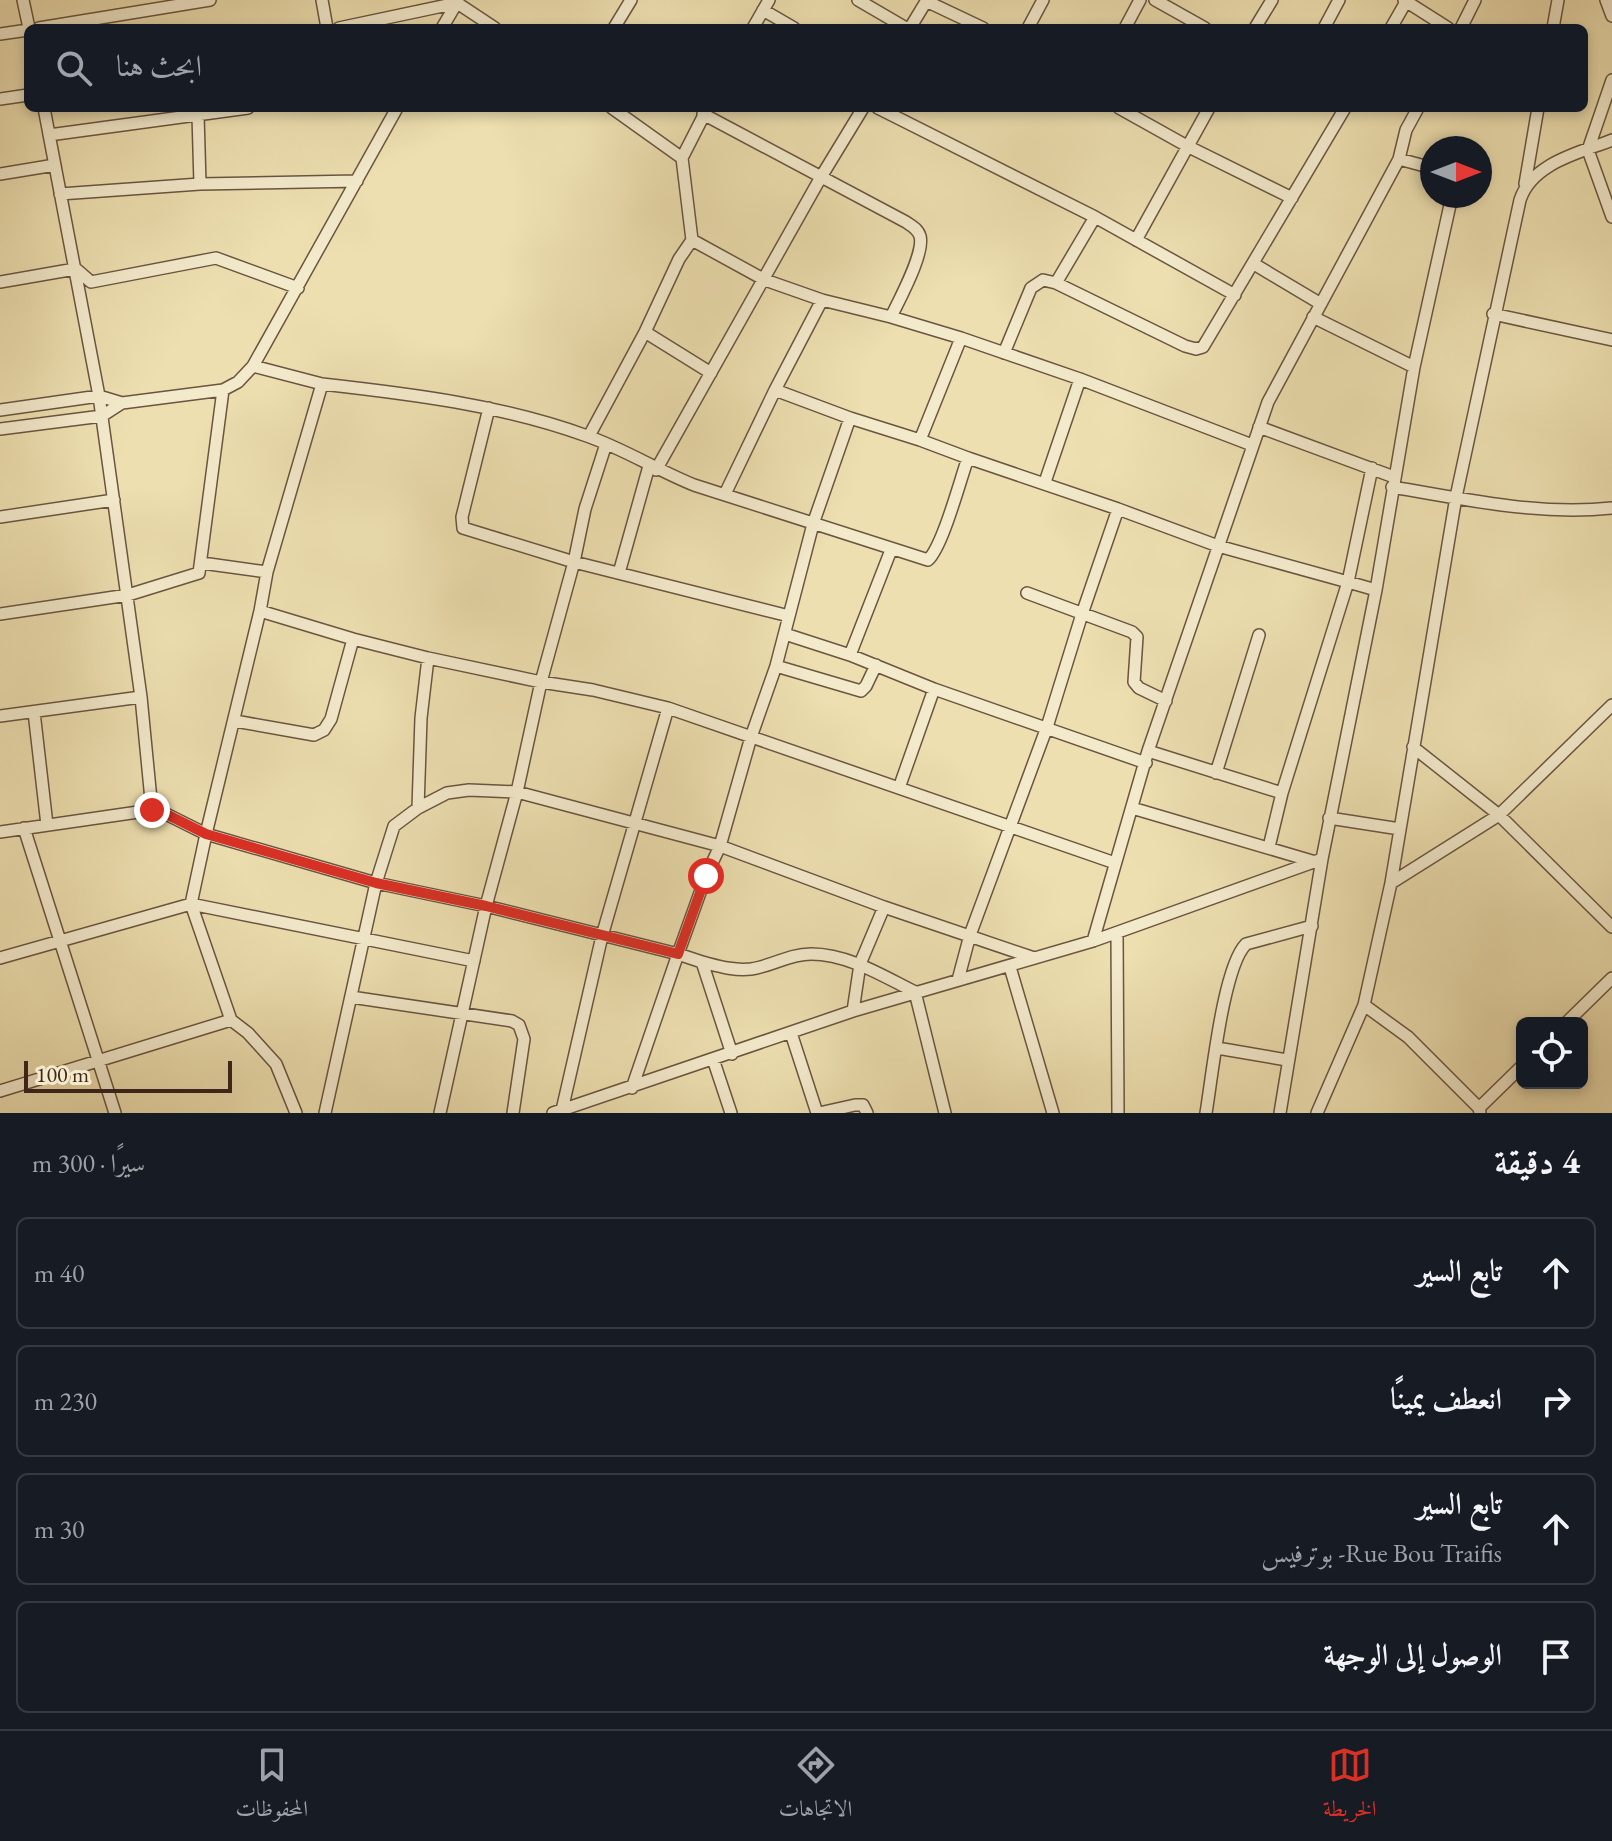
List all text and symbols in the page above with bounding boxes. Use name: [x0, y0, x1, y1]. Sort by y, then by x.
search box: [24, 24, 1588, 112]
icon: search: [52, 46, 96, 90]
text: ابحث هنا: [116, 46, 202, 85]
north arrow: [1420, 136, 1492, 208]
route end: [134, 792, 170, 828]
route start: [688, 858, 724, 894]
map controls: [1516, 1017, 1588, 1089]
button: locate: [1516, 1017, 1588, 1089]
scale bar: [24, 1057, 232, 1093]
text: 100 m: [36, 1060, 89, 1089]
text: 4 دقيقة: [1495, 1139, 1580, 1183]
text: سيرًا · 300 m: [32, 1146, 145, 1180]
text: تابع السير: [1417, 1251, 1502, 1290]
icon: ahead: [1534, 1251, 1578, 1295]
text: 40 m: [34, 1256, 84, 1290]
text: انعطف يمينًا: [1390, 1379, 1502, 1418]
icon: right: [1534, 1379, 1578, 1423]
text: 230 m: [34, 1384, 97, 1418]
text: تابع السير: [1417, 1484, 1502, 1523]
icon: ahead: [1534, 1507, 1578, 1551]
text: 30 m: [34, 1512, 84, 1546]
text: Rue Bou Traifis- بوترفيس: [1261, 1536, 1502, 1570]
text: الوصول إلى الوجهة: [1323, 1635, 1502, 1674]
icon: arrive: [1534, 1635, 1578, 1679]
tab: المحفوظات: [235, 1743, 308, 1830]
tab: الاتجاهات: [779, 1743, 852, 1830]
tab: الخريطة: [1323, 1743, 1377, 1830]

